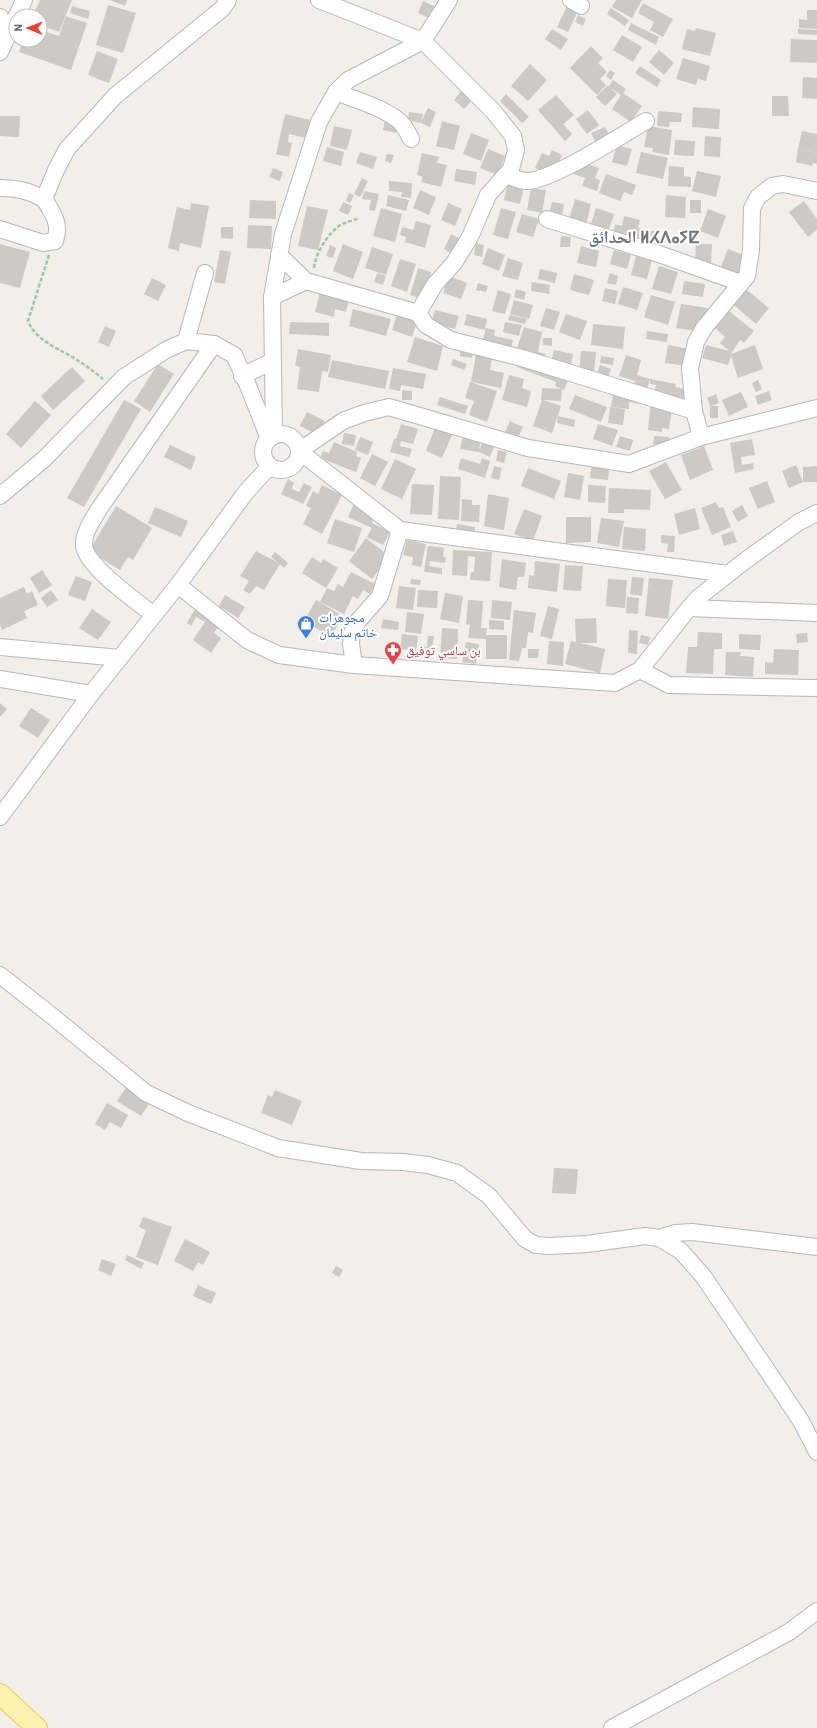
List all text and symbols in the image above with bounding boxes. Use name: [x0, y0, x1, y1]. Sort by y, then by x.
north arrow: [8, 8, 48, 48]
text: N: [11, 24, 24, 32]
district label: الحدائق ⵍⵃⴷⴰⵢⵇ: [588, 226, 700, 247]
place label: مجوهرات خاتم سليمان: [319, 609, 377, 641]
shop icon: مجوهرات خاتم سليمان: [296, 614, 316, 639]
pharmacy icon: بن ساسي توفيق: [383, 640, 403, 665]
place label: بن ساسي توفيق: [406, 642, 481, 661]

